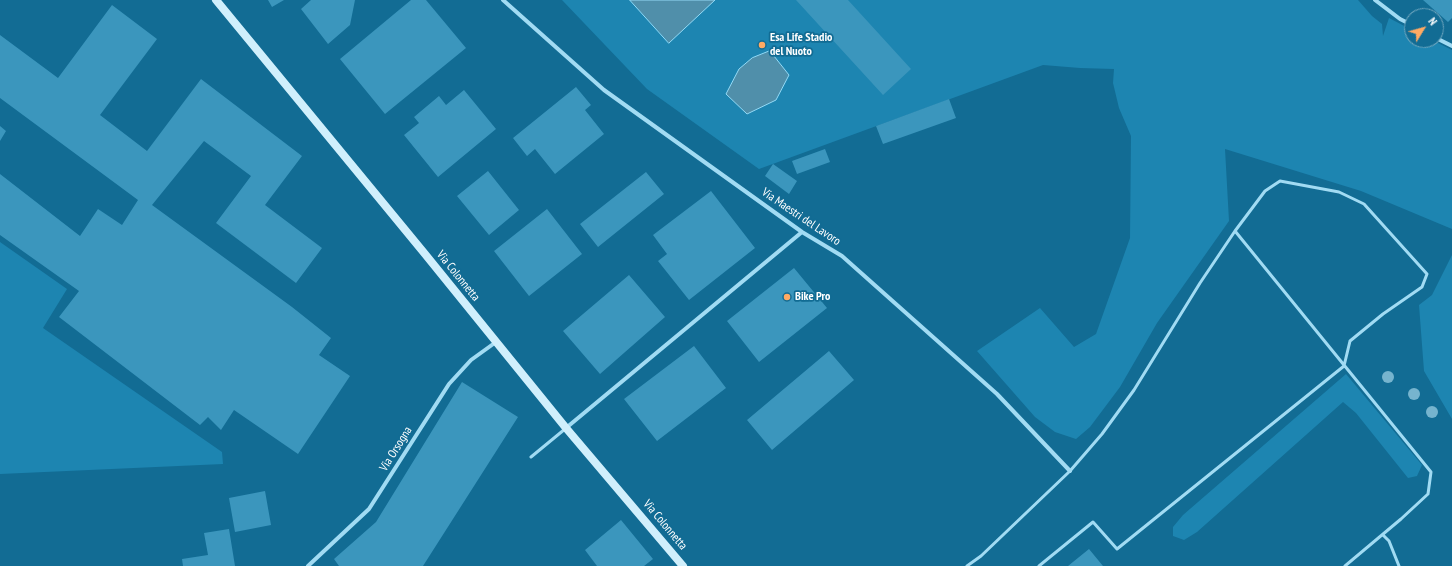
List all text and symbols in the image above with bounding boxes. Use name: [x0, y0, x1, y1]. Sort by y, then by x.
north arrow: [1404, 8, 1444, 48]
text: N: [1425, 15, 1440, 28]
place label: Esa Life Stadio del Nuoto: [770, 31, 832, 59]
marker: Esa Life Stadio del Nuoto: [757, 40, 767, 50]
street label: Via Maestri del Lavoro: [759, 185, 843, 249]
street label: Via Colonnetta: [433, 248, 483, 304]
place label: Bike Pro: [795, 290, 830, 304]
marker: Bike Pro: [782, 292, 792, 302]
street label: Via Orsogna: [377, 424, 415, 474]
street label: Via Colonnetta: [640, 497, 690, 553]

